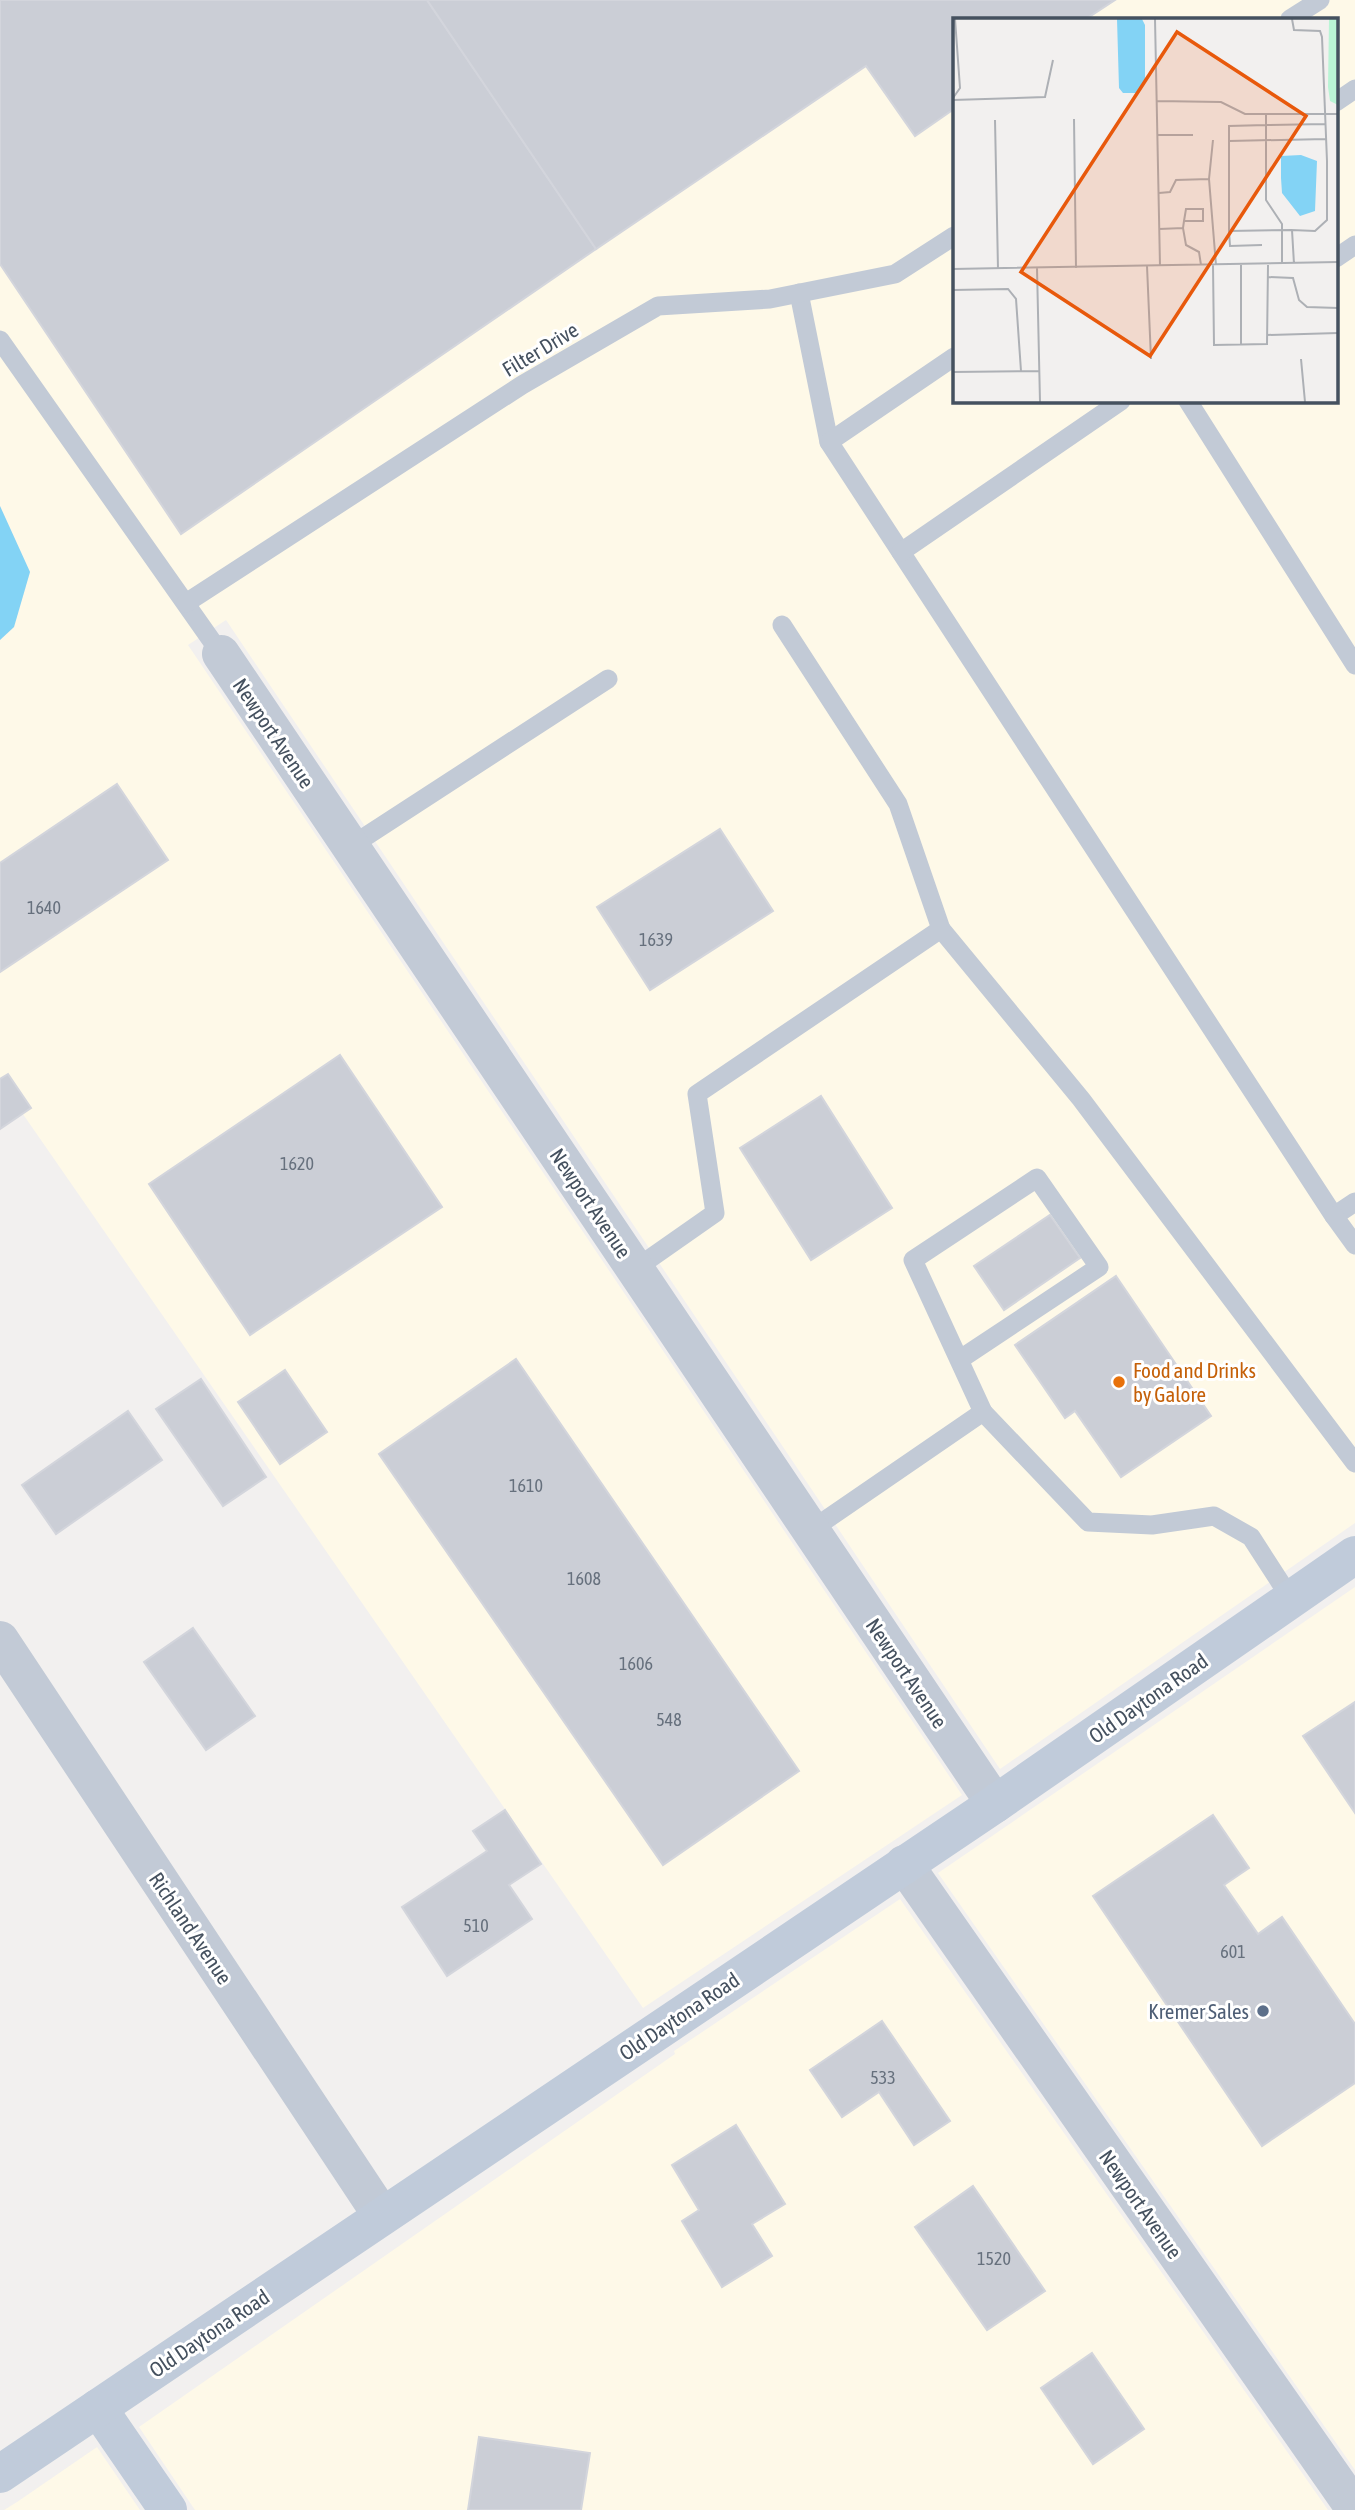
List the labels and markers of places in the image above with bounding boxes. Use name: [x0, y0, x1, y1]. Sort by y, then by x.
place label: Food and Drinks by Galore: [1133, 1358, 1256, 1406]
marker: Food and Drinks by Galore: [1111, 1374, 1127, 1390]
place label: Kremer Sales: [1148, 1999, 1249, 2023]
marker: Kremer Sales: [1255, 2003, 1271, 2019]

